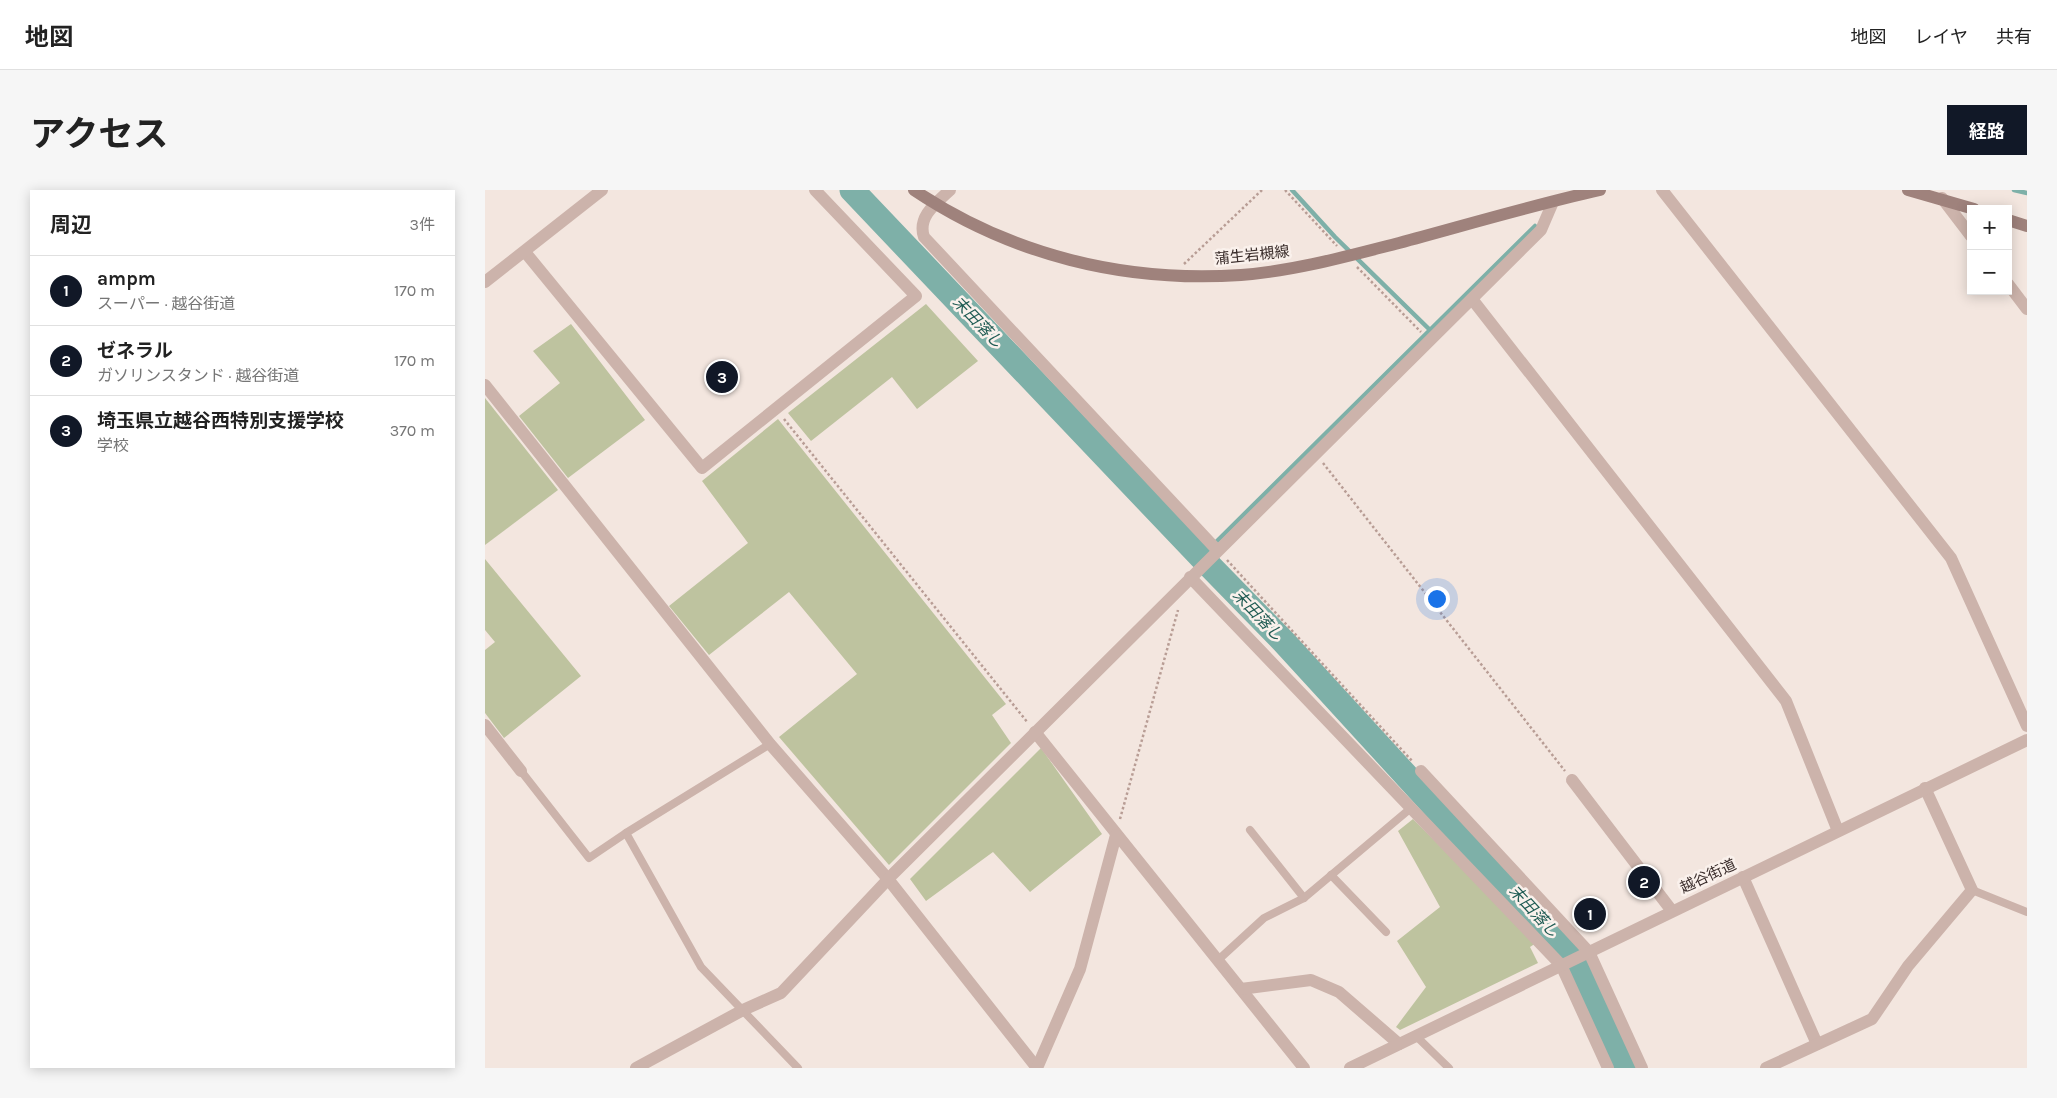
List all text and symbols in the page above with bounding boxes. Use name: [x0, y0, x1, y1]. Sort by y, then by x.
text: 地図: [25, 23, 73, 51]
text: 地図: [1851, 26, 1887, 48]
text: レイヤ: [1915, 26, 1968, 48]
text: 共有: [1996, 26, 2032, 48]
button: 経路: [1947, 105, 2027, 155]
text: アクセス: [30, 114, 168, 155]
map controls: [1967, 205, 2012, 295]
button: +: [1967, 205, 2012, 250]
text: 周辺: [50, 213, 92, 237]
text: 3件: [410, 215, 435, 234]
street label: 蒲生岩槻線: [1214, 242, 1290, 268]
button: −: [1967, 250, 2012, 295]
text: ampm: [97, 268, 156, 290]
text: 1: [63, 281, 69, 300]
text: 170 m: [394, 281, 435, 300]
water label: 末田落し: [949, 292, 1007, 352]
text: スーパー · 越谷街道: [97, 294, 235, 313]
text: ゼネラル: [97, 340, 173, 362]
text: 2: [61, 351, 71, 370]
text: 170 m: [394, 351, 435, 370]
pin: 3: [706, 358, 738, 396]
text: ガソリンスタンド · 越谷街道: [97, 366, 299, 385]
text: 埼玉県立越谷西特別支援学校: [97, 410, 344, 432]
text: 3: [61, 421, 71, 440]
text: 370 m: [390, 421, 435, 440]
text: 学校: [97, 436, 129, 455]
water label: 末田落し: [1229, 585, 1287, 645]
your location: [1424, 586, 1450, 612]
street label: 越谷街道: [1676, 855, 1739, 897]
pin: 2: [1628, 863, 1660, 901]
water label: 末田落し: [1505, 881, 1563, 941]
pin: 1: [1574, 895, 1606, 933]

